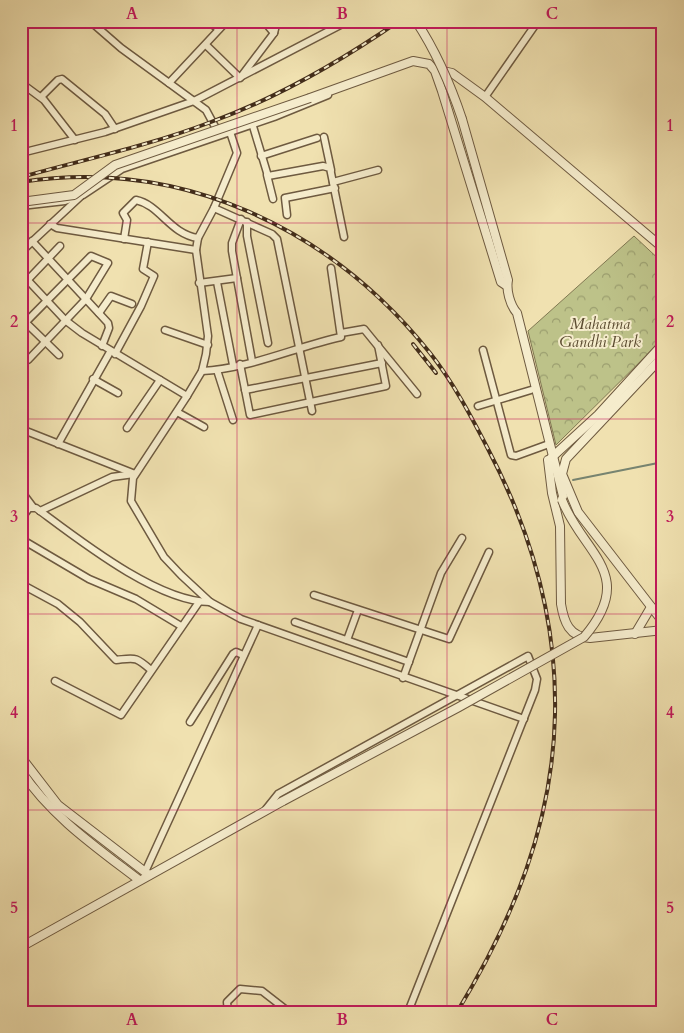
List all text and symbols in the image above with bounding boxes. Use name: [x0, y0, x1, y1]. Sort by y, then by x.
text: A: [126, 3, 138, 25]
text: B: [336, 3, 348, 25]
text: C: [546, 3, 558, 25]
text: 1: [10, 115, 18, 137]
text: 1: [666, 115, 674, 137]
text: 2: [10, 311, 18, 333]
text: 2: [666, 311, 674, 333]
park label: Mahatma Gandhi Park: [559, 313, 641, 353]
text: 3: [10, 506, 18, 528]
text: 3: [666, 506, 674, 528]
text: 4: [10, 702, 18, 724]
text: 4: [666, 702, 674, 724]
text: 5: [10, 897, 18, 919]
text: 5: [666, 897, 674, 919]
text: A: [126, 1009, 138, 1031]
text: B: [336, 1009, 348, 1031]
text: C: [546, 1009, 558, 1031]

